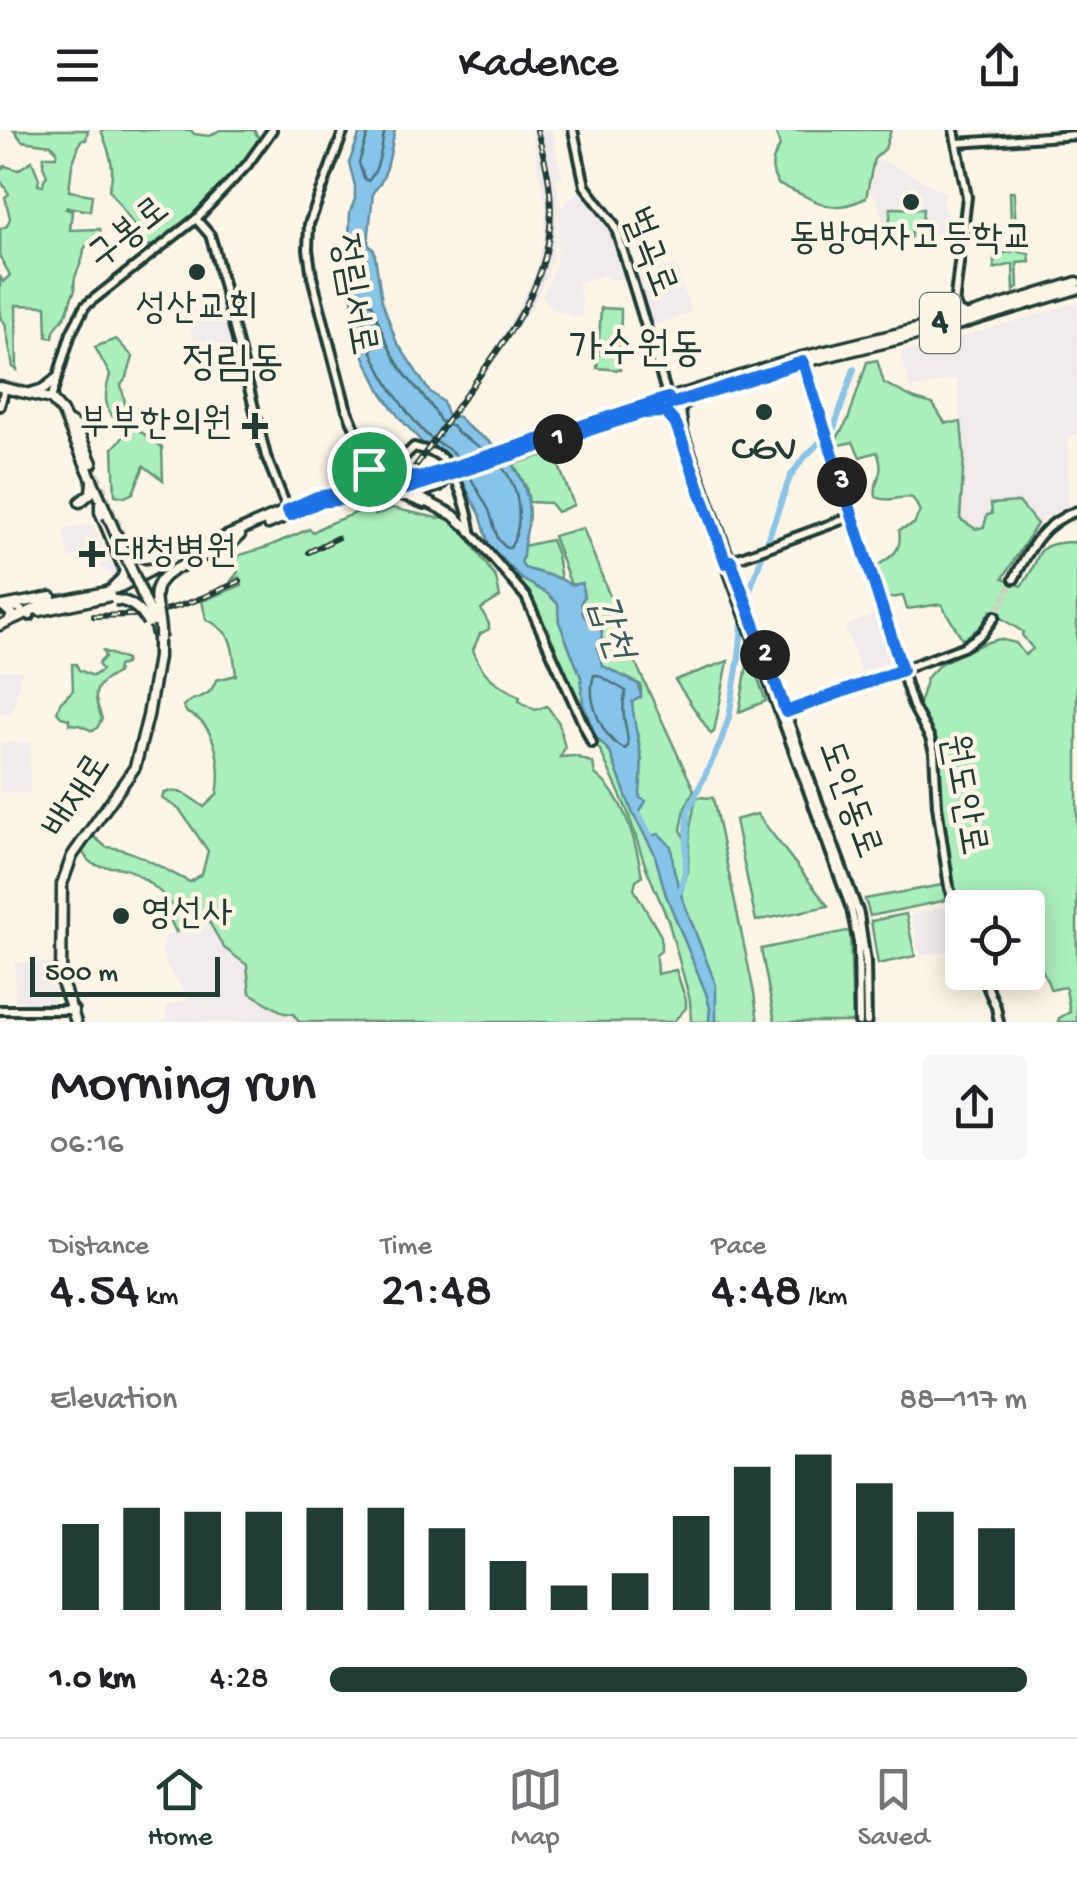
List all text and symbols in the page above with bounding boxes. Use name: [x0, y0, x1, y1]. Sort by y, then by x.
icon: menu: [50, 38, 105, 93]
icon: share: [972, 38, 1027, 93]
text: Kadence: [459, 39, 618, 92]
street label: 구봉로: [80, 189, 180, 281]
marker: 동방여자고등학교: [900, 191, 922, 213]
street label: 벌곡로: [610, 202, 684, 304]
place label: 동방여자고등학교: [789, 219, 1033, 263]
street label: 정림서로: [319, 231, 383, 359]
marker: 성산교회: [186, 261, 208, 283]
place label: 성산교회: [136, 289, 258, 333]
road number: 4: [920, 293, 960, 353]
district label: 가수원동: [568, 328, 704, 377]
district label: 정림동: [182, 342, 284, 391]
marker: CGV: [753, 401, 775, 423]
place label: 부부한의원: [79, 404, 232, 448]
marker: 부부한의원: [242, 413, 268, 439]
pin: 1: [533, 414, 583, 464]
text: 1: [552, 422, 564, 455]
pin: [327, 427, 412, 512]
place label: CGV: [731, 429, 797, 473]
icon: arrive: [342, 442, 397, 497]
pin: 3: [817, 457, 867, 507]
text: 3: [835, 465, 849, 498]
place label: 대청병원: [114, 532, 236, 576]
marker: 대청병원: [79, 541, 105, 567]
water label: 갑천: [575, 590, 642, 670]
pin: 2: [740, 630, 790, 680]
text: 2: [758, 638, 772, 671]
street label: 원도안로: [929, 731, 993, 859]
street label: 도안동로: [805, 735, 889, 865]
street label: 배재로: [36, 747, 122, 847]
map controls: [945, 890, 1045, 990]
button: locate: [945, 890, 1045, 990]
place label: 영선사: [141, 894, 233, 938]
marker: 영선사: [110, 905, 132, 927]
scale bar: [30, 952, 220, 996]
text: 500 m: [45, 958, 118, 991]
button: share: [922, 1055, 1027, 1160]
text: Morning run: [50, 1056, 316, 1120]
text: 06:16: [50, 1126, 124, 1164]
text: Distance: [50, 1231, 149, 1264]
text: Time: [381, 1231, 432, 1264]
text: Pace: [711, 1231, 766, 1264]
text: 4.54: [50, 1264, 139, 1323]
text: 21:48: [381, 1264, 492, 1323]
text: 4:48: [711, 1264, 802, 1323]
text: km: [139, 1281, 178, 1314]
text: /km: [802, 1281, 847, 1314]
text: Elevation: [50, 1382, 177, 1420]
text: 88–117 m: [900, 1382, 1027, 1420]
text: 1.0 km: [50, 1661, 136, 1699]
text: 4:28: [210, 1661, 268, 1699]
tab: Home: [148, 1762, 212, 1855]
tab: Map: [508, 1762, 563, 1855]
tab: Saved: [858, 1762, 929, 1855]

